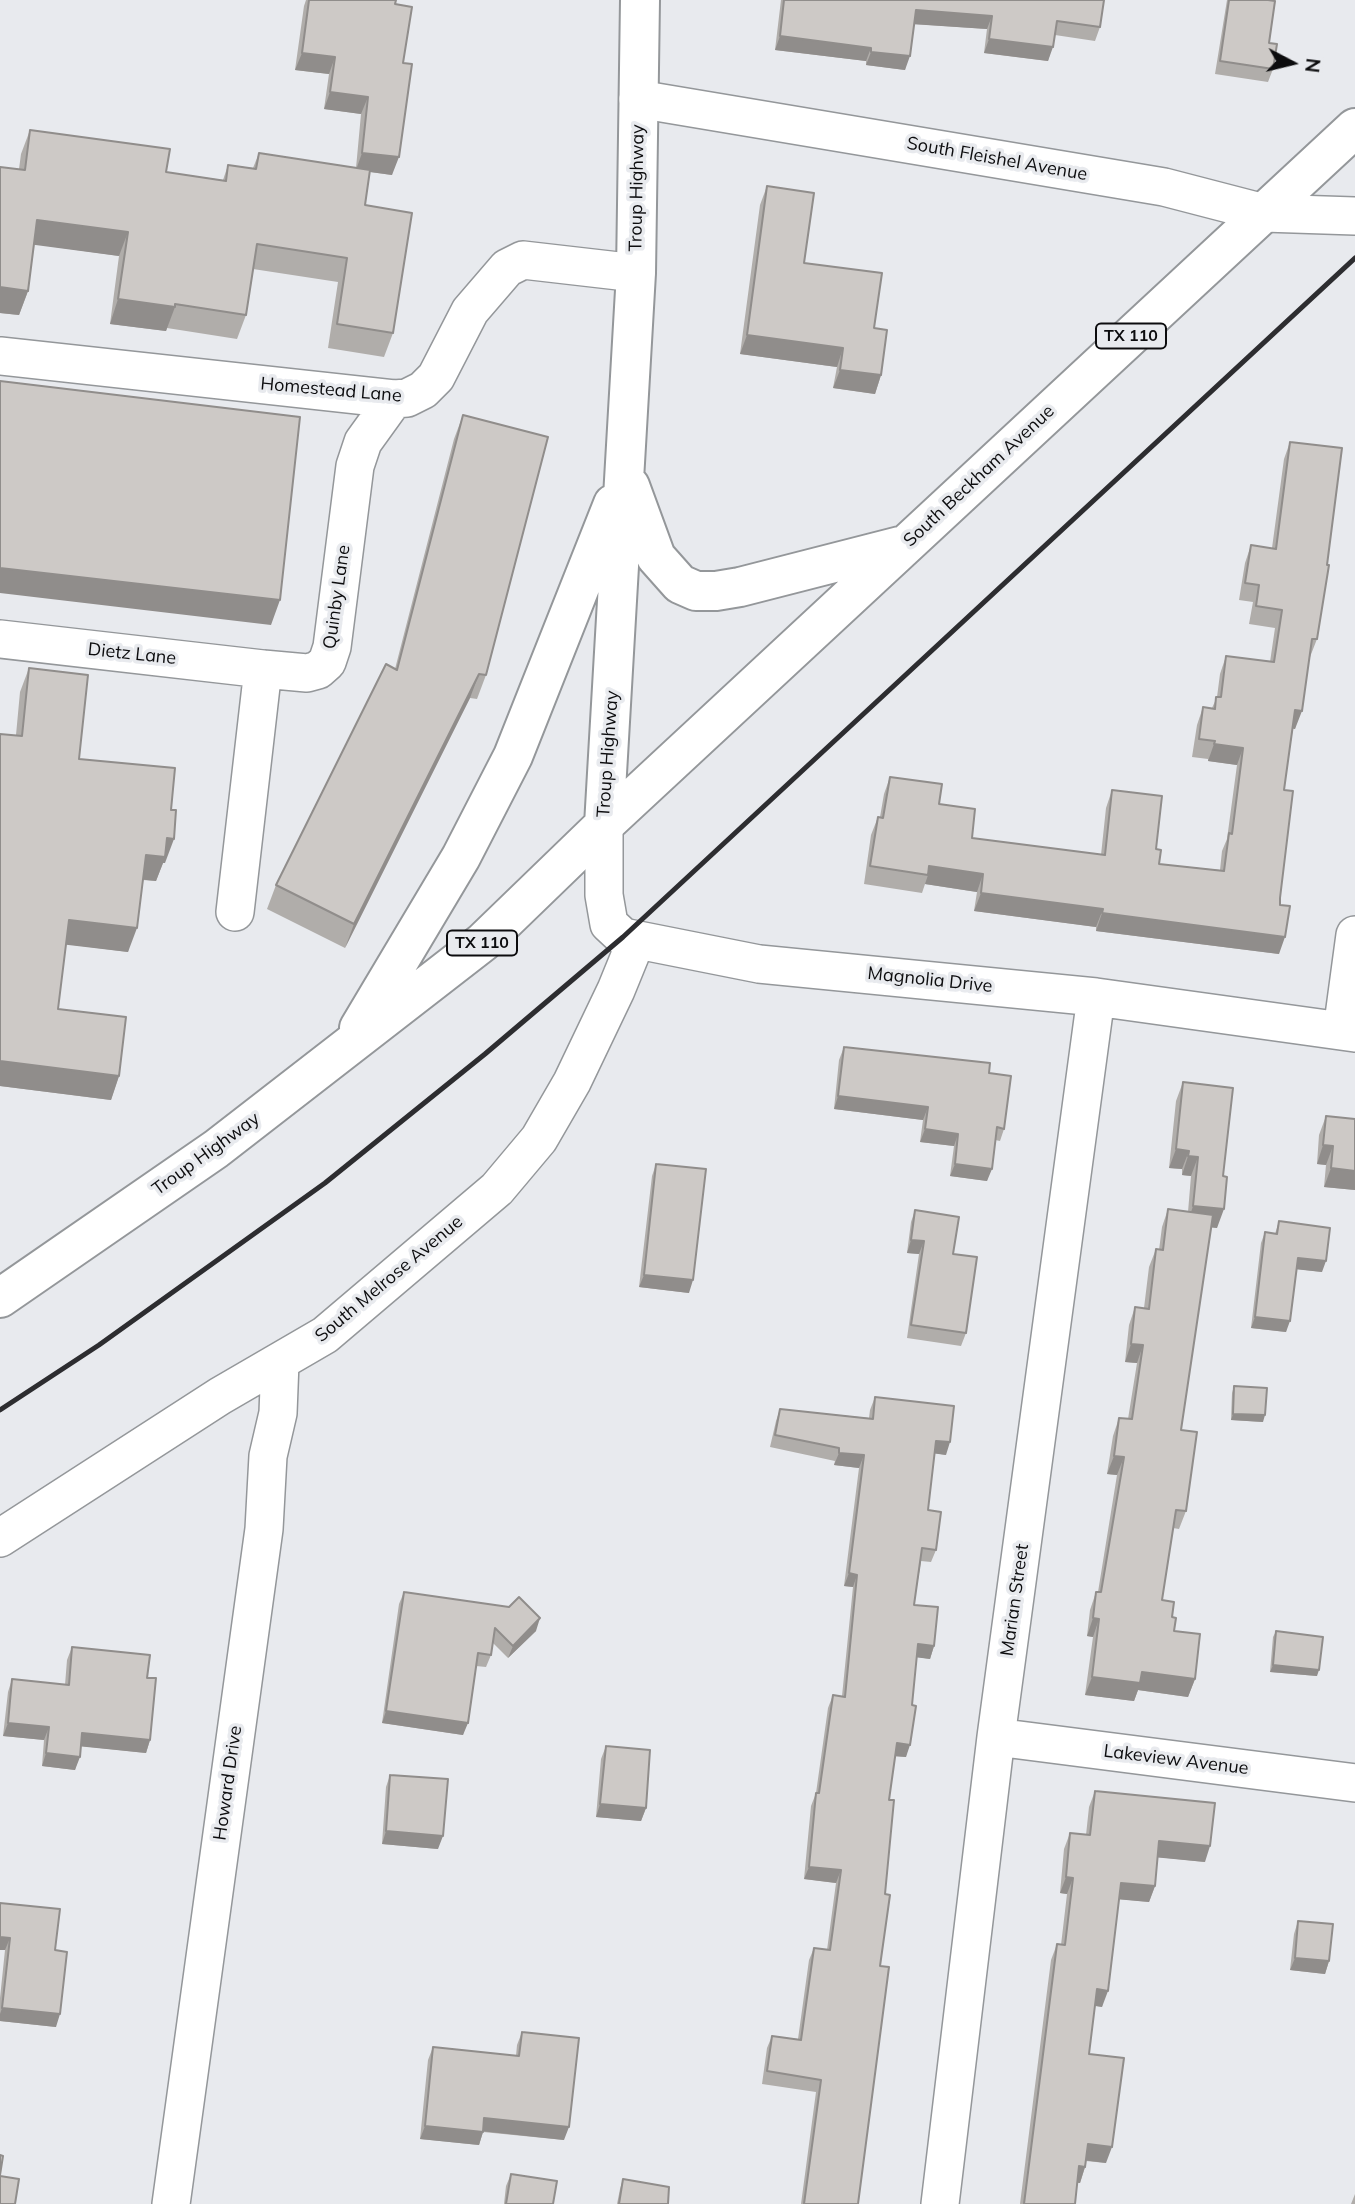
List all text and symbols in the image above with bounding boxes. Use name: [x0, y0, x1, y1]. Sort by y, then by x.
north arrow: [1257, 28, 1327, 98]
text: N: [1300, 57, 1326, 74]
street label: Troup Highway: [625, 124, 649, 252]
street label: South Fleishel Avenue: [905, 132, 1089, 186]
road number: TX 110: [1096, 324, 1166, 348]
street label: Homestead Lane: [259, 373, 403, 407]
street label: South Beckham Avenue: [899, 401, 1059, 551]
street label: Quinby Lane: [319, 544, 355, 650]
street label: Dietz Lane: [87, 639, 177, 669]
street label: Troup Highway: [593, 690, 623, 818]
road number: TX 110: [447, 931, 517, 956]
street label: Magnolia Drive: [866, 963, 994, 997]
street label: Troup Highway: [148, 1108, 264, 1200]
street label: South Melrose Avenue: [311, 1211, 467, 1347]
street label: Marian Street: [996, 1543, 1034, 1657]
street label: Howard Drive: [209, 1724, 247, 1842]
street label: Lakeview Avenue: [1102, 1740, 1250, 1780]

